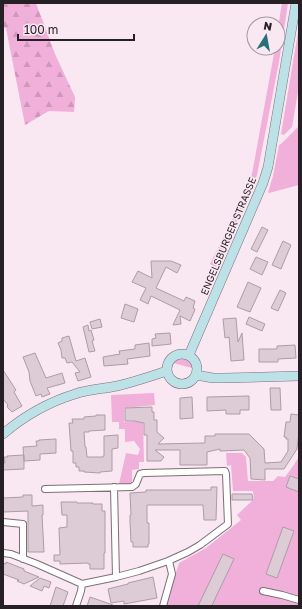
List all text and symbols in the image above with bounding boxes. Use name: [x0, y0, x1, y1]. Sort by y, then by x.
scale bar: [18, 16, 134, 42]
north arrow: [246, 16, 286, 56]
text: N: [263, 19, 273, 33]
text: 100 m: [24, 22, 58, 37]
street label: ENGELSBURGER STRASSE: [198, 175, 258, 297]

